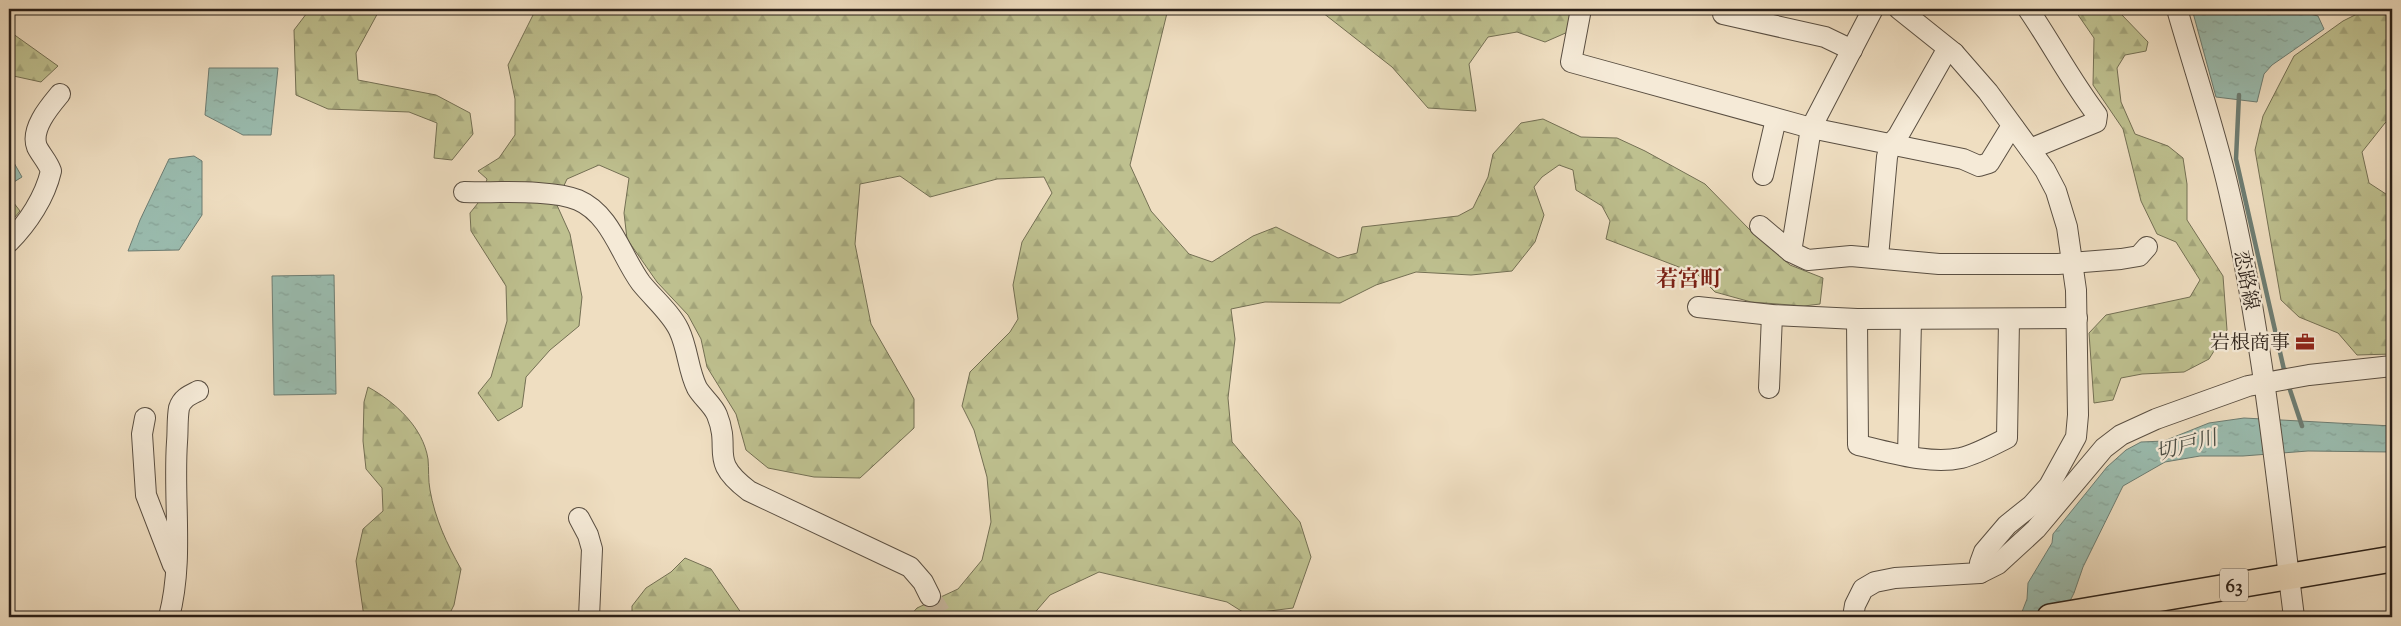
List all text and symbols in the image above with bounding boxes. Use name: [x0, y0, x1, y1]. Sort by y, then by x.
street label: 恋路線: [2225, 248, 2265, 313]
district label: 若宮町: [1656, 265, 1722, 297]
place label: 岩根商事: [2210, 330, 2290, 359]
office icon: 岩根商事: [2294, 331, 2316, 353]
water label: 切戸川: [2152, 424, 2223, 470]
road number: 63: [2220, 568, 2248, 602]

